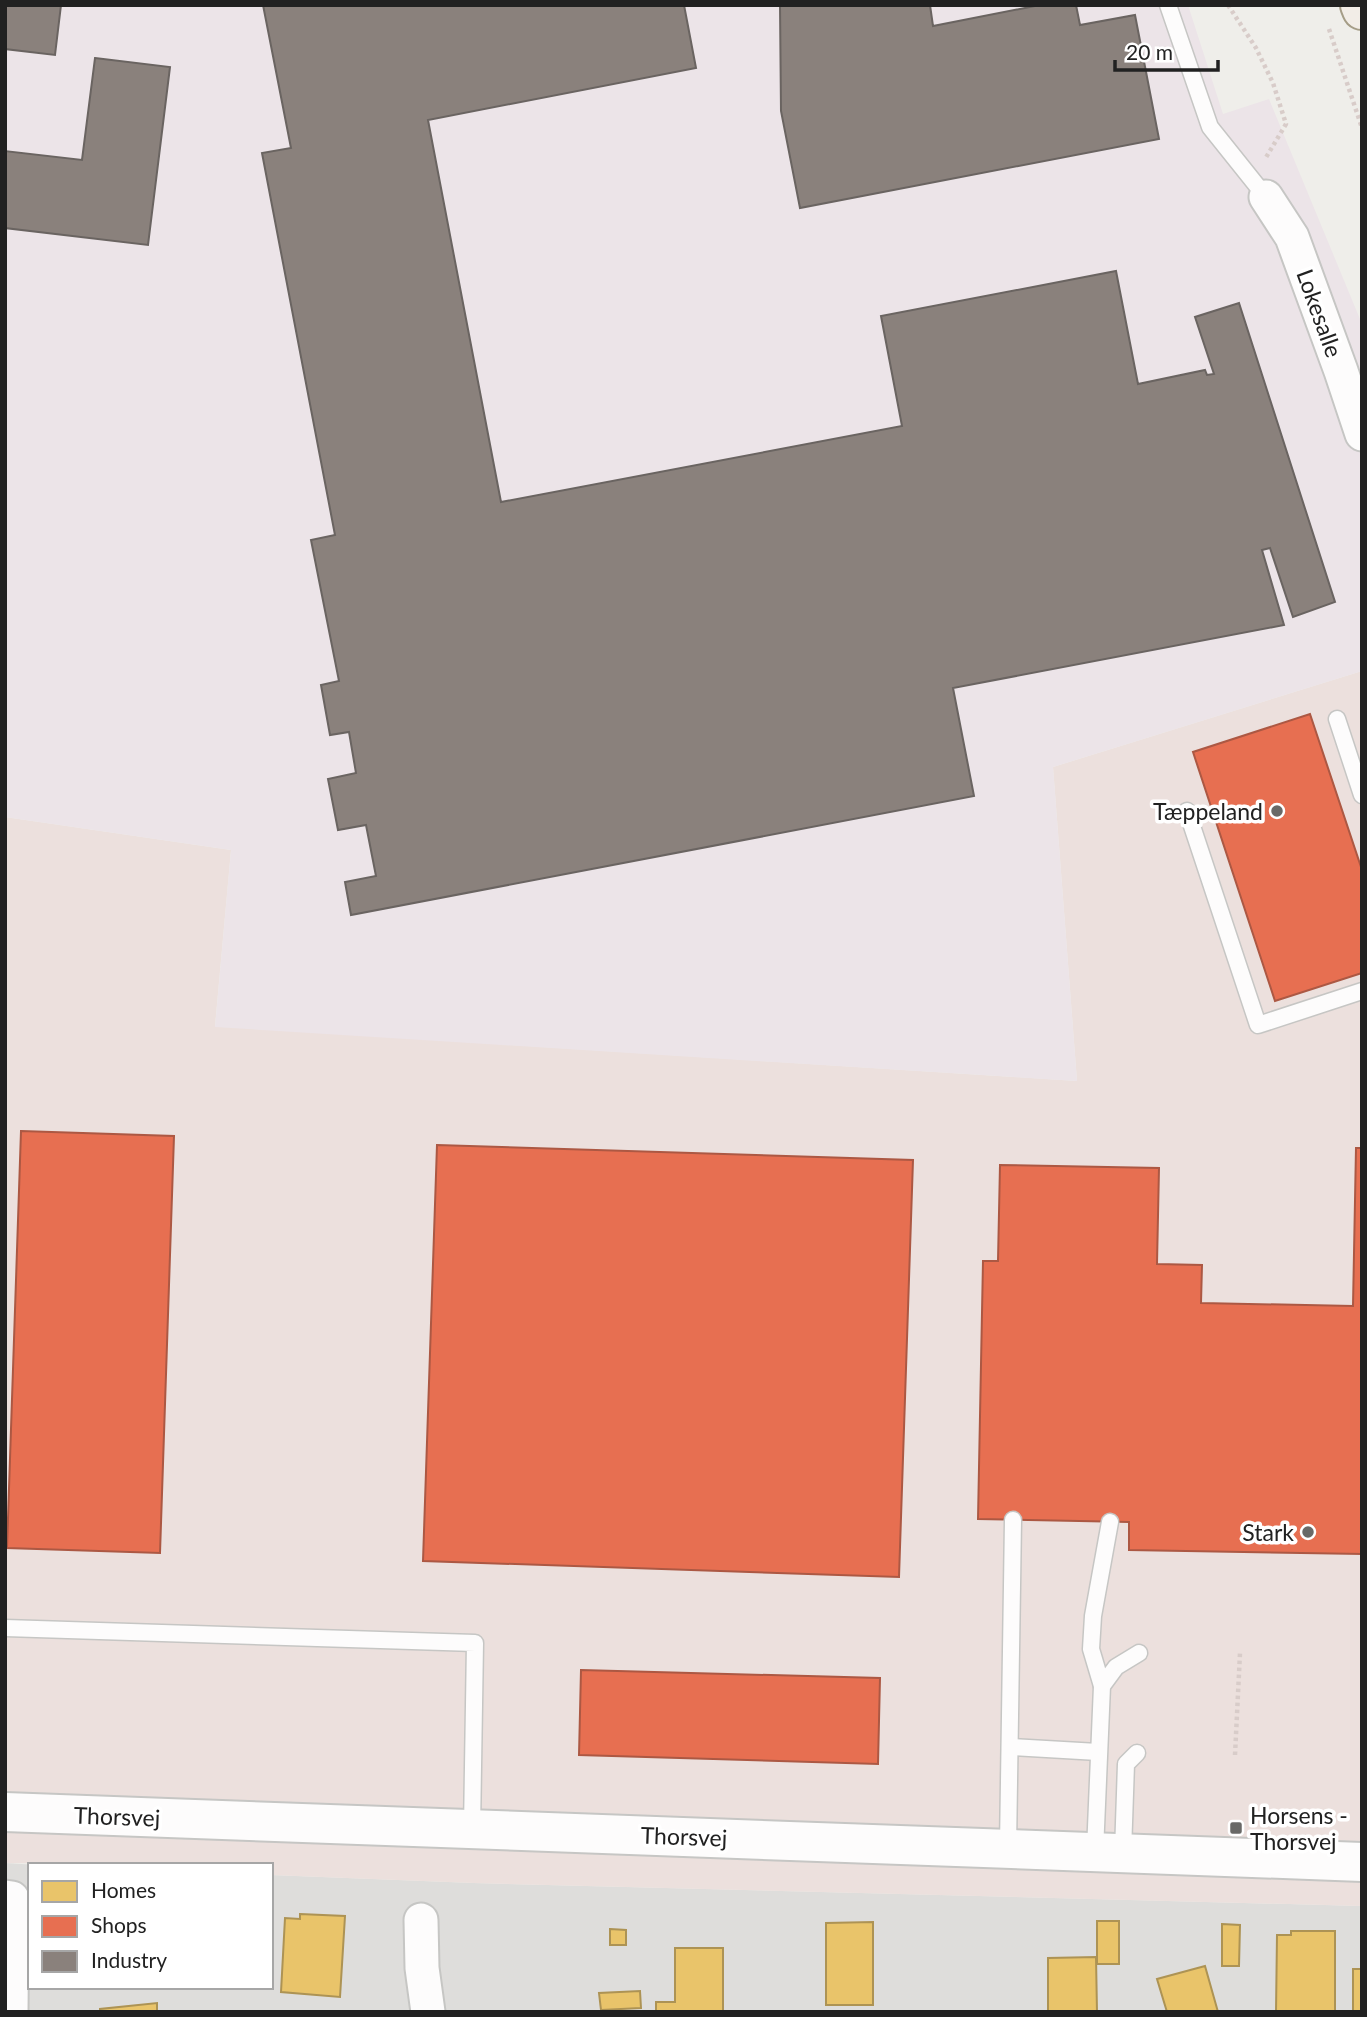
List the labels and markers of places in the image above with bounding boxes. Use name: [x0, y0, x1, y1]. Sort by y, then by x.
place label: Tæppeland: [1153, 797, 1263, 825]
marker: Tæppeland: [1269, 803, 1285, 819]
place label: Stark: [1242, 1518, 1294, 1546]
marker: Stark: [1300, 1524, 1316, 1540]
place label: Horsens - Thorsvej: [1250, 1801, 1348, 1855]
marker: Horsens - Thorsvej: [1228, 1820, 1244, 1836]

